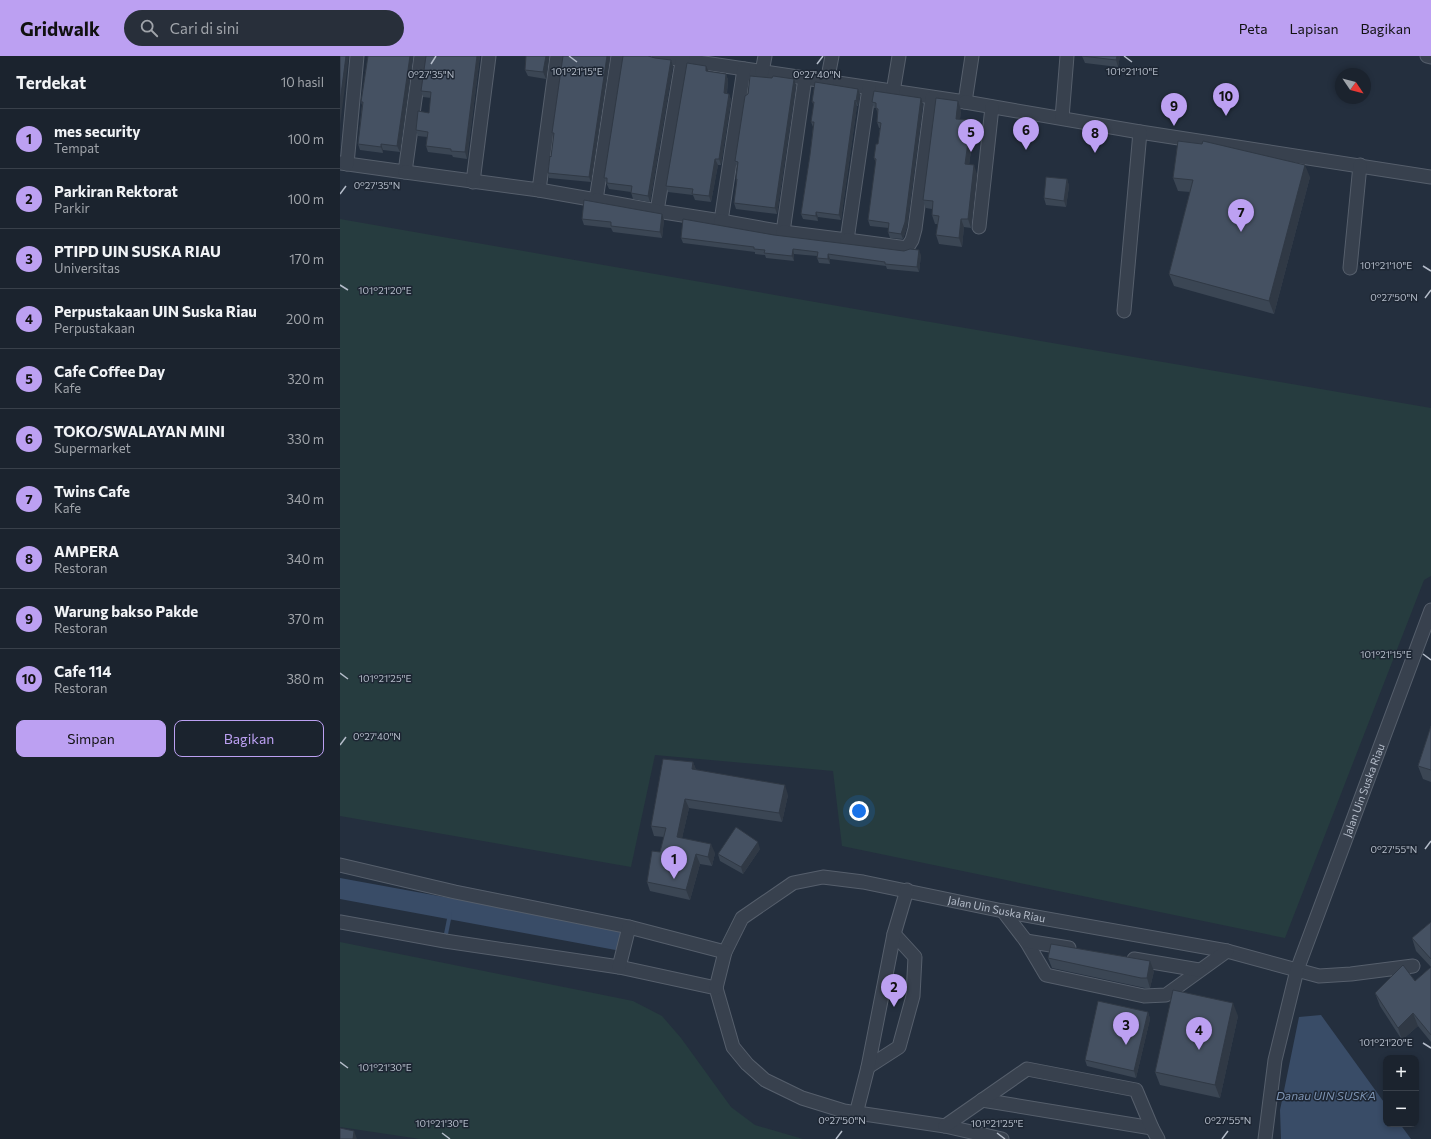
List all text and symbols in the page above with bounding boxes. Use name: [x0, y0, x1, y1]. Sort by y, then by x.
search box: [124, 10, 404, 46]
text: Gridwalk: [20, 17, 100, 40]
icon: search: [138, 17, 160, 39]
text: Cari di sini: [170, 19, 239, 37]
text: Peta: [1239, 20, 1268, 37]
text: Lapisan: [1290, 20, 1339, 37]
text: Bagikan: [1361, 20, 1411, 37]
text: 101°21'15"E: [551, 65, 603, 77]
text: 101°21'10"E: [1106, 65, 1158, 77]
text: 0°27'35"N: [408, 68, 454, 80]
text: 0°27'40"N: [793, 68, 841, 80]
north arrow: [1335, 68, 1371, 104]
text: Terdekat: [16, 72, 86, 93]
text: 10 hasil: [281, 74, 324, 90]
pin: 10: [1213, 83, 1239, 116]
pin: 9: [1161, 93, 1187, 126]
pin: 6: [1013, 117, 1039, 150]
pin: 5: [958, 119, 984, 152]
pin: 8: [1082, 120, 1108, 153]
text: mes security: [54, 122, 141, 140]
text: 1: [26, 131, 32, 147]
text: 100 m: [288, 131, 324, 147]
text: Tempat: [54, 140, 99, 156]
text: 0°27'35"N: [354, 179, 400, 191]
text: Parkiran Rektorat: [54, 182, 178, 200]
text: 2: [25, 191, 33, 207]
text: 100 m: [288, 191, 324, 207]
pin: 7: [1228, 199, 1254, 232]
text: Parkir: [54, 200, 90, 216]
text: PTIPD UIN SUSKA RIAU: [54, 242, 221, 260]
text: 3: [25, 251, 33, 267]
text: 170 m: [289, 251, 324, 267]
text: 101°21'10"E: [1360, 259, 1412, 271]
text: Universitas: [54, 260, 120, 276]
text: 101°21'20"E: [358, 284, 412, 296]
text: 0°27'50"N: [1370, 291, 1418, 303]
text: Perpustakaan UIN Suska Riau: [54, 302, 257, 320]
text: 4: [25, 311, 33, 327]
text: 200 m: [286, 311, 324, 327]
text: Perpustakaan: [54, 320, 135, 336]
text: Cafe Coffee Day: [54, 362, 165, 380]
text: 5: [25, 371, 33, 387]
text: 320 m: [287, 371, 324, 387]
text: Kafe: [54, 380, 81, 396]
text: TOKO/SWALAYAN MINI: [54, 422, 225, 440]
text: 6: [25, 431, 33, 447]
text: 330 m: [287, 431, 324, 447]
text: Supermarket: [54, 440, 131, 456]
text: Twins Cafe: [54, 482, 130, 500]
text: 7: [25, 491, 33, 507]
text: 340 m: [286, 491, 324, 507]
text: Kafe: [54, 500, 81, 516]
text: AMPERA: [54, 542, 119, 560]
text: 8: [25, 551, 33, 567]
text: 340 m: [286, 551, 324, 567]
text: Restoran: [54, 560, 107, 576]
text: Warung bakso Pakde: [54, 602, 198, 620]
text: 9: [25, 611, 33, 627]
text: 370 m: [287, 611, 324, 627]
text: Restoran: [54, 620, 107, 636]
text: 101°21'15"E: [1360, 648, 1412, 660]
text: Cafe 114: [54, 662, 112, 680]
text: 10: [22, 671, 36, 687]
text: 380 m: [286, 671, 324, 687]
text: 101°21'25"E: [359, 672, 411, 684]
text: Restoran: [54, 680, 107, 696]
button: Simpan: [16, 720, 166, 757]
button: Bagikan: [174, 720, 324, 757]
text: 0°27'40"N: [353, 730, 401, 742]
street label: Jalan Uin Suska Riau: [1340, 742, 1387, 839]
your location: [849, 801, 869, 821]
text: 0°27'55"N: [1371, 843, 1417, 855]
pin: 1: [661, 846, 687, 879]
street label: Jalan Uin Suska Riau: [947, 893, 1046, 924]
pin: 2: [881, 974, 907, 1007]
pin: 3: [1113, 1012, 1139, 1045]
pin: 4: [1186, 1017, 1212, 1050]
text: 101°21'20"E: [1359, 1036, 1413, 1048]
map controls: [1383, 1055, 1419, 1127]
button: +: [1383, 1055, 1419, 1091]
text: 101°21'30"E: [358, 1061, 412, 1073]
water label: Danau UIN SUSKA: [1276, 1088, 1376, 1102]
button: −: [1383, 1091, 1419, 1127]
text: 0°27'50"N: [818, 1114, 866, 1126]
text: 0°27'55"N: [1205, 1114, 1251, 1126]
text: 101°21'30"E: [415, 1117, 469, 1129]
text: 101°21'25"E: [971, 1117, 1023, 1129]

